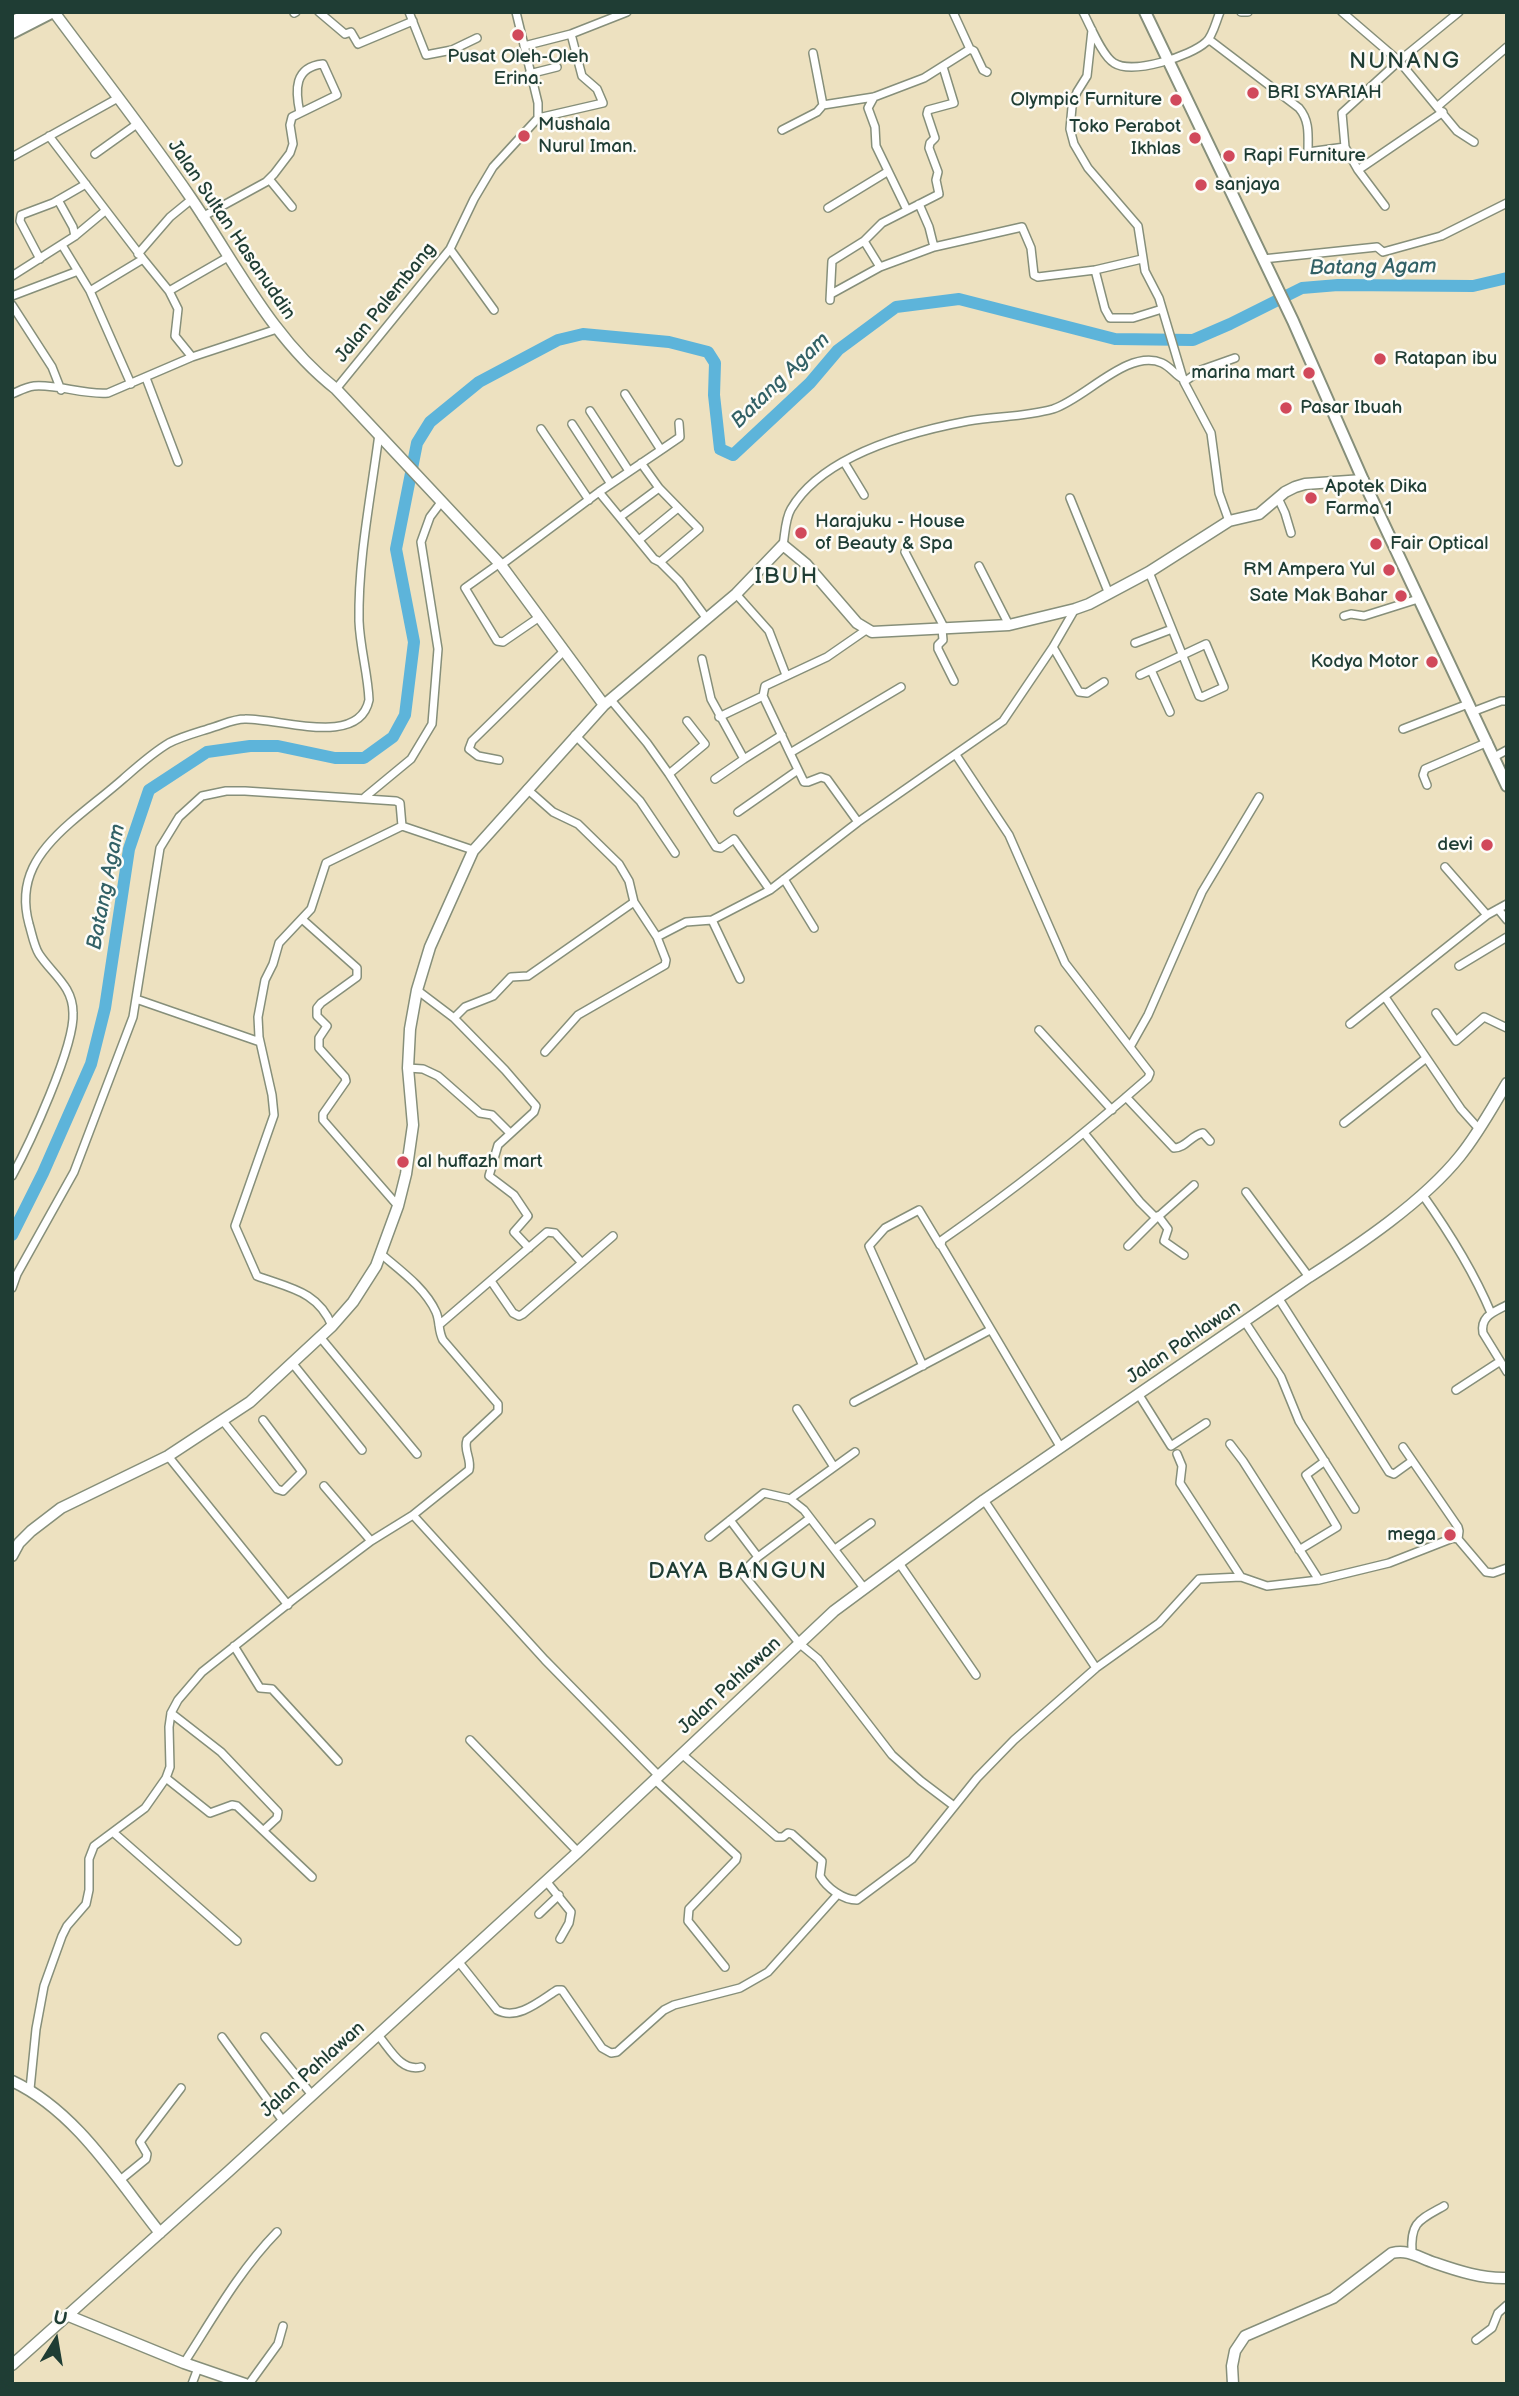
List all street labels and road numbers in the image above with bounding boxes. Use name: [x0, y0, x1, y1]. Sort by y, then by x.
street label: Jalan Sultan Hasanuddin: [162, 136, 300, 324]
street label: Jalan Palembang: [331, 239, 441, 367]
street label: Jalan Pahlawan: [1123, 1297, 1245, 1389]
street label: Jalan Pahlawan: [674, 1633, 786, 1739]
street label: Jalan Pahlawan: [256, 2017, 370, 2123]

